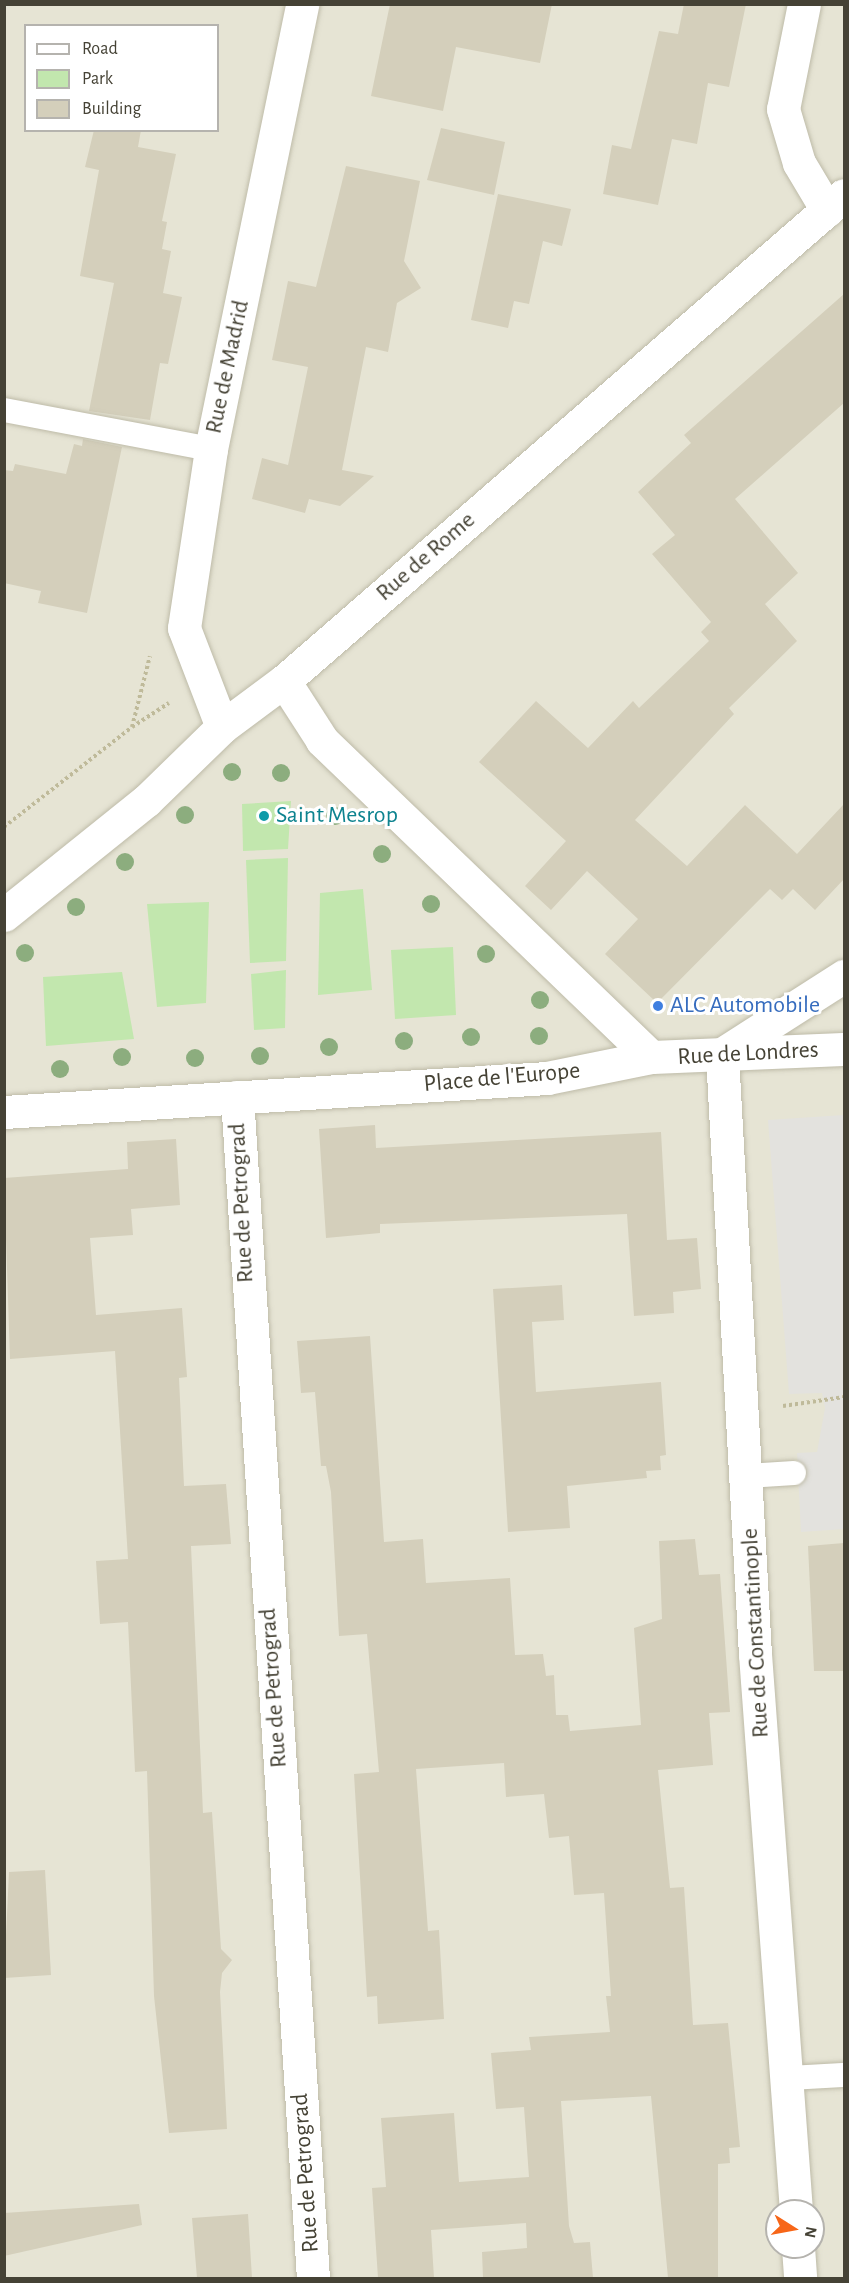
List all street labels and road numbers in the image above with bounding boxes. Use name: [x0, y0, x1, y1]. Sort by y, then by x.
street label: Rue de Madrid: [200, 298, 256, 436]
street label: Rue de Rome: [371, 506, 481, 608]
street label: Rue de Londres: [677, 1036, 819, 1072]
street label: Place de l'Europe: [423, 1057, 581, 1099]
street label: Rue de Petrograd: [223, 1122, 261, 1284]
street label: Rue de Constantinople: [736, 1527, 776, 1739]
street label: Rue de Petrograd: [254, 1607, 294, 1769]
street label: Rue de Petrograd: [286, 2092, 326, 2254]

